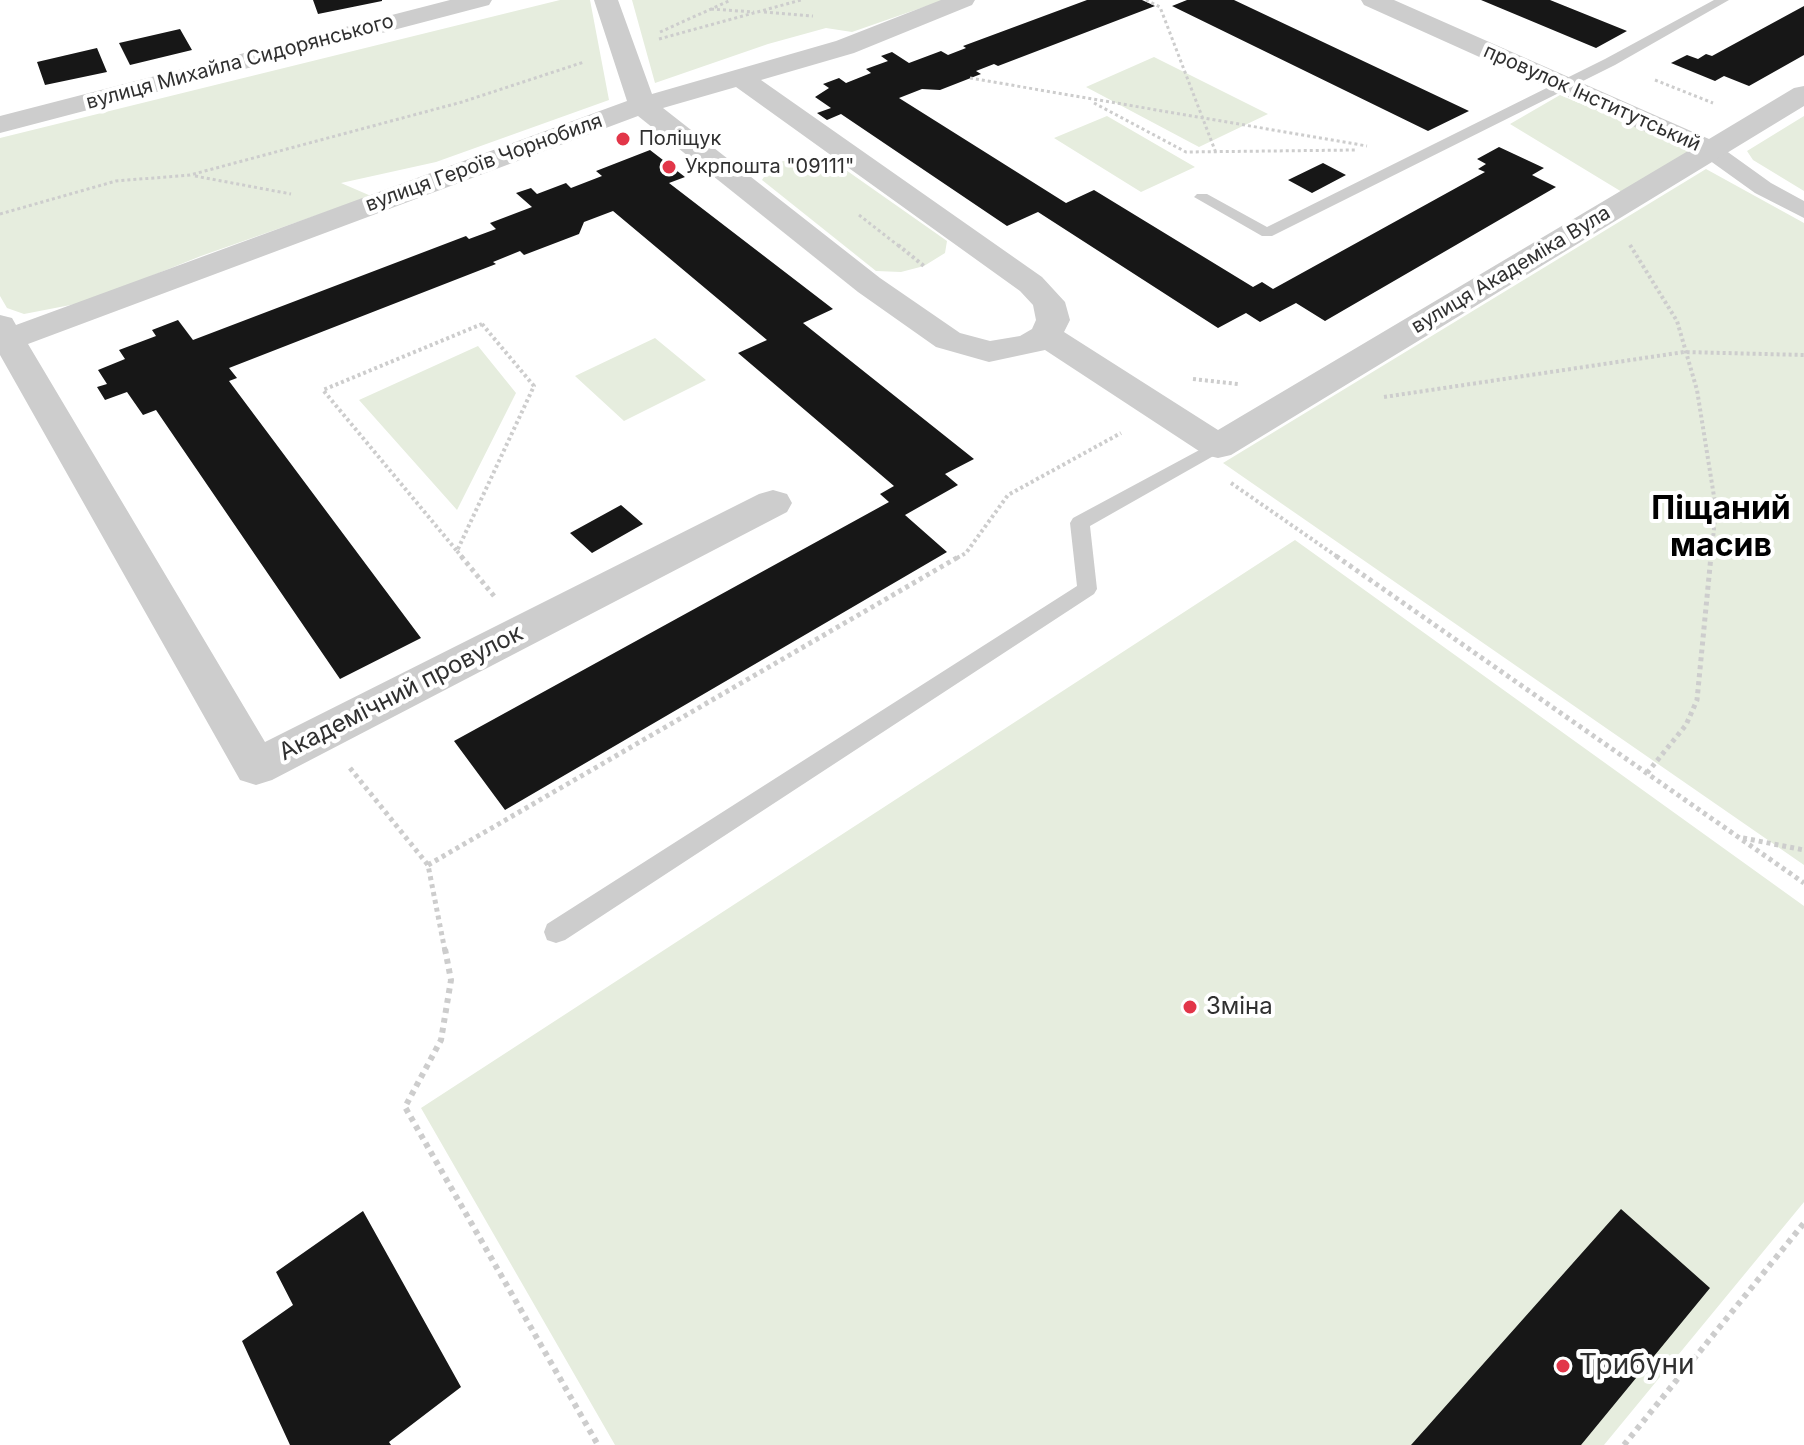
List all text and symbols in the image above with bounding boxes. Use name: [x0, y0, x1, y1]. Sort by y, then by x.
street label: вулиця Михайла Сидорянського: [84, 9, 396, 115]
street label: провулок Інститутський: [1480, 39, 1704, 157]
street label: вулиця Героїв Чорнобиля: [362, 109, 606, 217]
place label: Поліщук: [639, 127, 721, 151]
marker: Поліщук: [614, 130, 632, 148]
place label: Укрпошта "09111": [685, 155, 854, 179]
marker: Укрпошта "09111": [660, 158, 678, 176]
street label: вулиця Академіка Вула: [1407, 201, 1615, 339]
district label: Піщаний масив: [1651, 490, 1791, 565]
street label: Академічний провулок: [274, 619, 528, 767]
place label: Зміна: [1206, 993, 1273, 1021]
marker: Зміна: [1181, 998, 1199, 1016]
place label: Трибуни: [1579, 1349, 1695, 1383]
marker: Трибуни: [1554, 1357, 1572, 1375]

